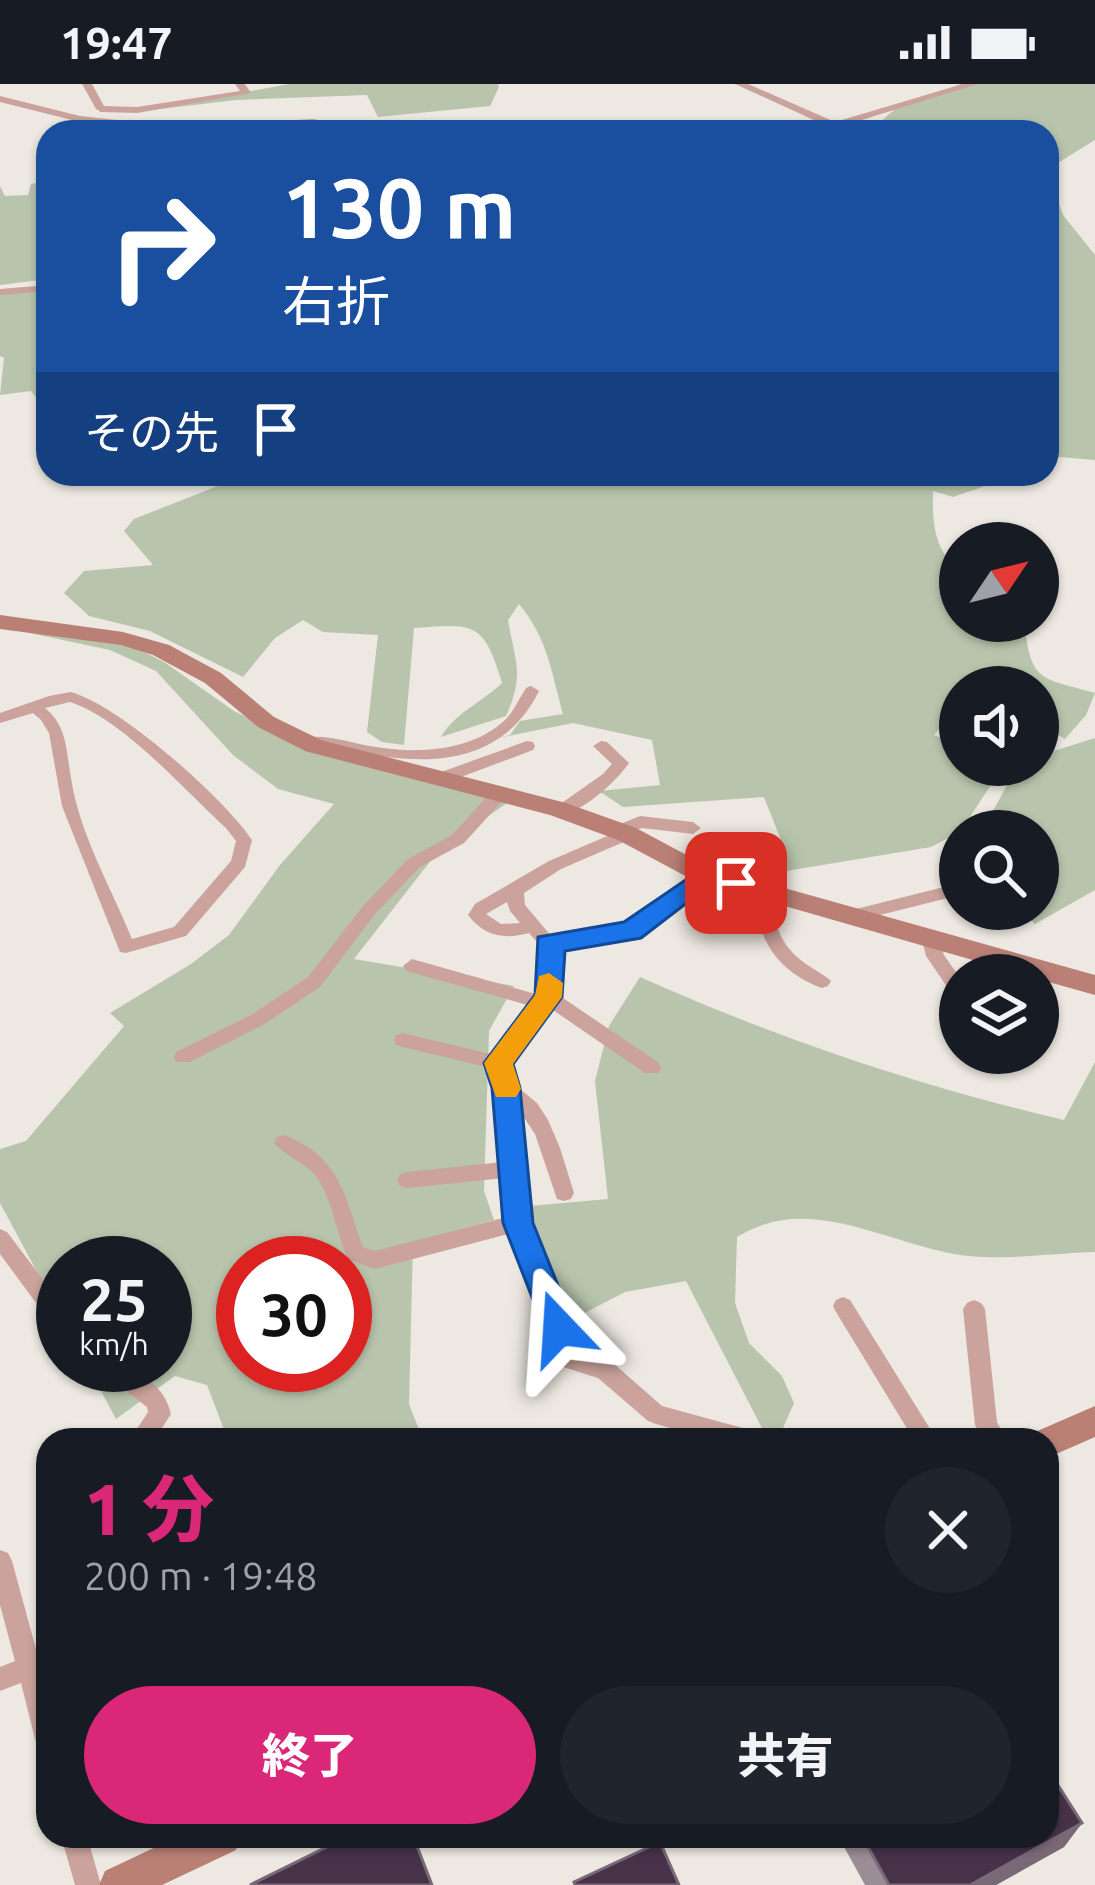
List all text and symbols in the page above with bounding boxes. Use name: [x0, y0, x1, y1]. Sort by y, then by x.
text: 19:47: [60, 17, 173, 68]
text: 130 m: [282, 160, 516, 254]
icon: right: [84, 168, 240, 324]
text: 右折: [282, 271, 390, 331]
icon: arrive: [243, 396, 309, 462]
text: その先: [84, 407, 219, 458]
north arrow: [939, 522, 1059, 642]
map controls: [939, 522, 1059, 1074]
button: sound: [939, 666, 1059, 786]
button: search: [939, 810, 1059, 930]
pin: [685, 832, 787, 934]
icon: arrive: [703, 850, 769, 916]
button: layers: [939, 954, 1059, 1074]
speed limit sign: 30: [216, 1236, 372, 1392]
text: 25: [80, 1265, 148, 1332]
position arrow: [496, 1265, 622, 1391]
text: km/h: [79, 1327, 149, 1361]
button: close: [885, 1467, 1011, 1593]
text: 1 分: [84, 1468, 214, 1549]
text: 200 m · 19:48: [84, 1554, 318, 1597]
button: 終了: [84, 1686, 536, 1824]
button: 共有: [560, 1686, 1011, 1824]

